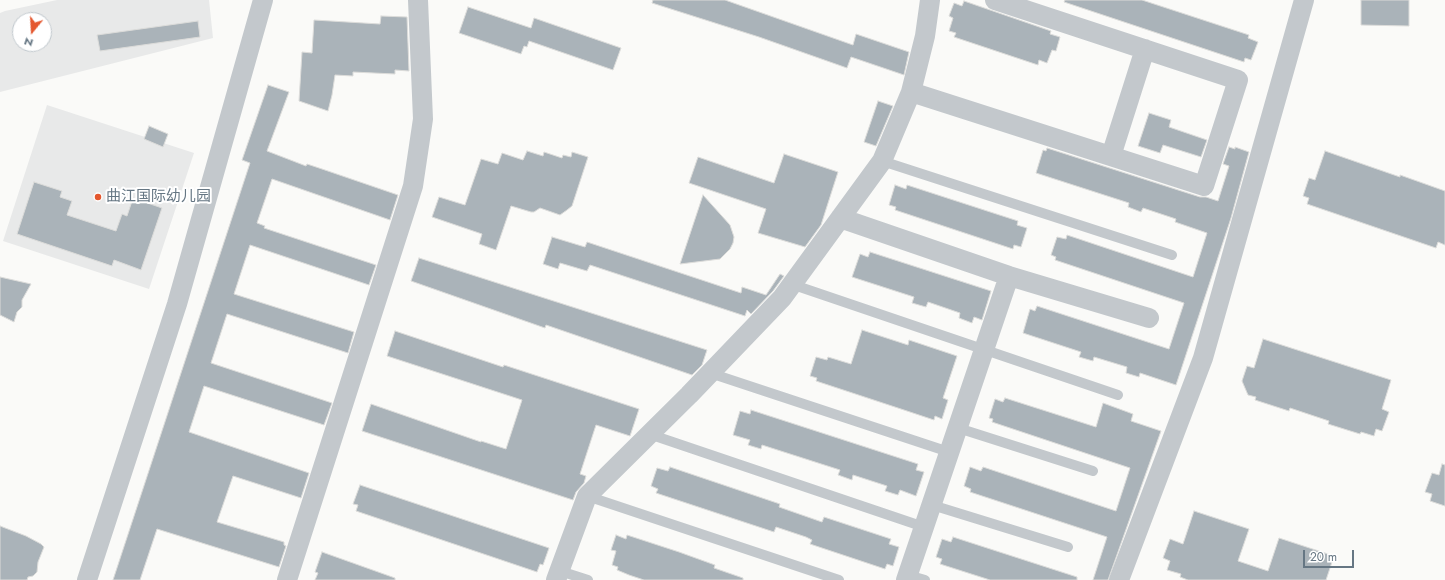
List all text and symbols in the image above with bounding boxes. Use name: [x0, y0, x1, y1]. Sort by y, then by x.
north arrow: [12, 12, 52, 52]
text: N: [22, 34, 35, 51]
place label: 曲江国际幼儿园: [106, 188, 211, 206]
marker: 曲江国际幼儿园: [93, 192, 103, 202]
scale bar: [1305, 542, 1356, 568]
text: 20 m: [1310, 548, 1337, 566]

